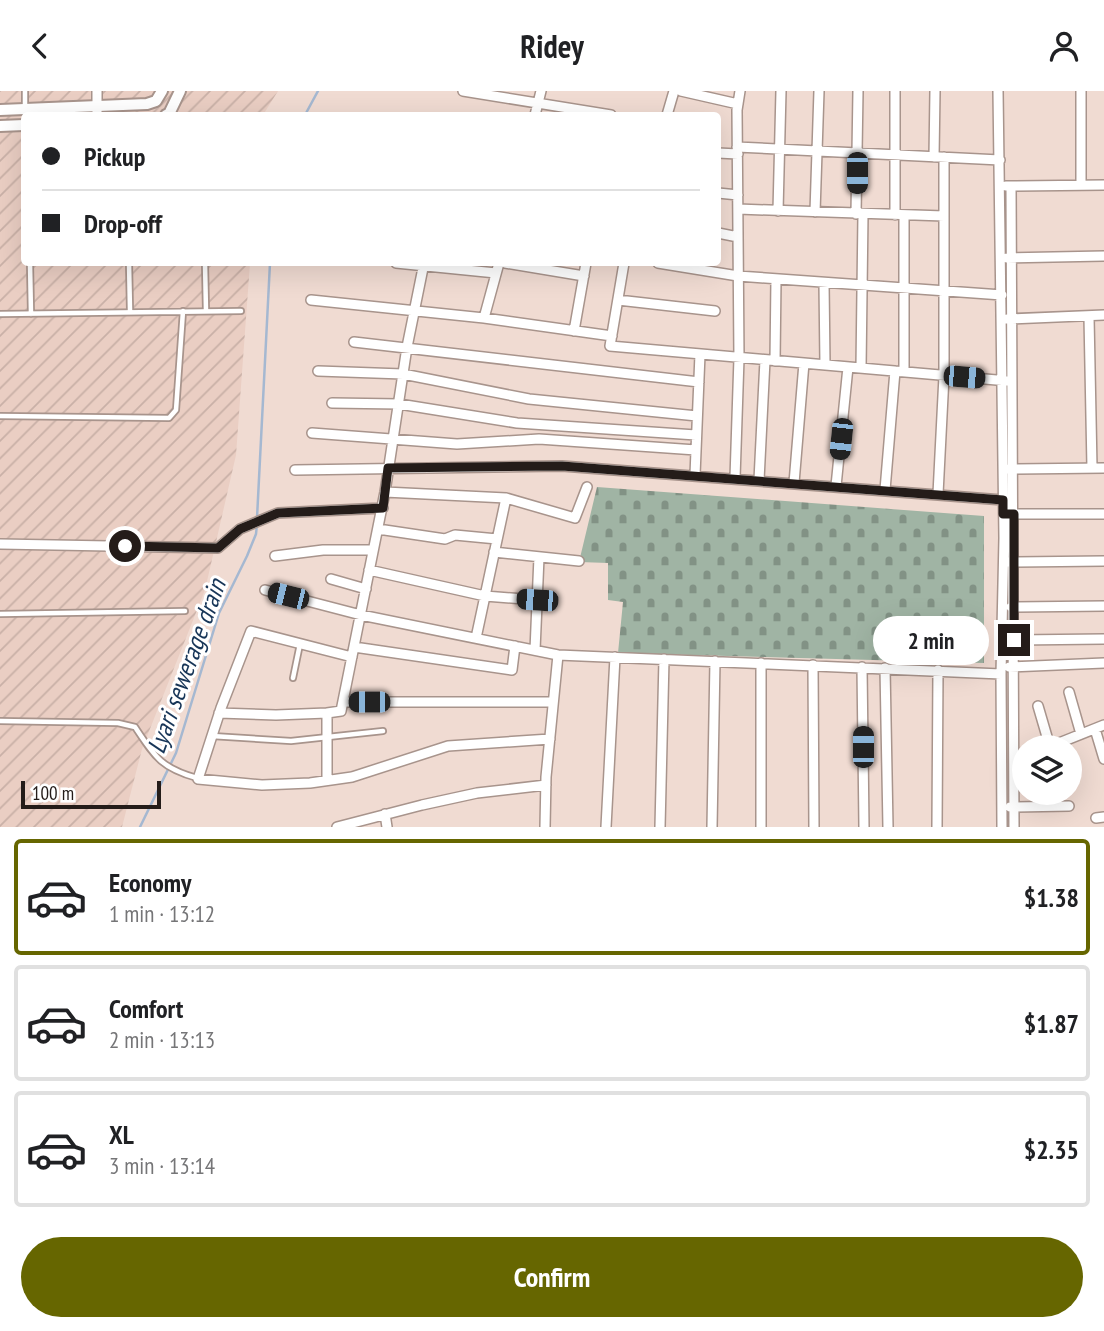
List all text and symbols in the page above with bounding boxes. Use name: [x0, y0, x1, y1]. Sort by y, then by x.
text: Ridey: [520, 25, 584, 67]
icon: back: [21, 27, 59, 65]
icon: person: [1045, 27, 1083, 65]
text: Pickup: [84, 140, 145, 173]
car: [847, 152, 868, 194]
text: Drop-off: [84, 207, 162, 240]
car: [943, 365, 986, 389]
car: [829, 417, 854, 461]
route start: [109, 530, 141, 562]
water label: Lyari sewerage drain: [139, 573, 233, 758]
car: [266, 581, 311, 611]
car: [516, 588, 559, 612]
callout: 2 min: [874, 615, 990, 665]
route end: [998, 624, 1030, 656]
text: 2 min: [908, 626, 954, 655]
car: [349, 692, 391, 713]
car: [853, 726, 874, 768]
map controls: [1012, 735, 1082, 805]
button: layers: [1012, 735, 1082, 805]
scale bar: [21, 778, 161, 810]
text: 100 m: [32, 781, 74, 805]
icon: car: [25, 866, 88, 929]
text: Economy: [109, 866, 191, 899]
text: $1.38: [1024, 881, 1079, 914]
text: 1 min · 13:12: [109, 899, 215, 928]
icon: car: [25, 992, 88, 1055]
text: Comfort: [109, 992, 183, 1025]
text: $1.87: [1024, 1007, 1079, 1040]
text: 2 min · 13:13: [109, 1025, 215, 1054]
icon: car: [25, 1118, 88, 1181]
text: XL: [109, 1118, 134, 1151]
text: $2.35: [1024, 1133, 1079, 1166]
text: 3 min · 13:14: [109, 1151, 215, 1180]
button: Confirm: [21, 1237, 1083, 1317]

